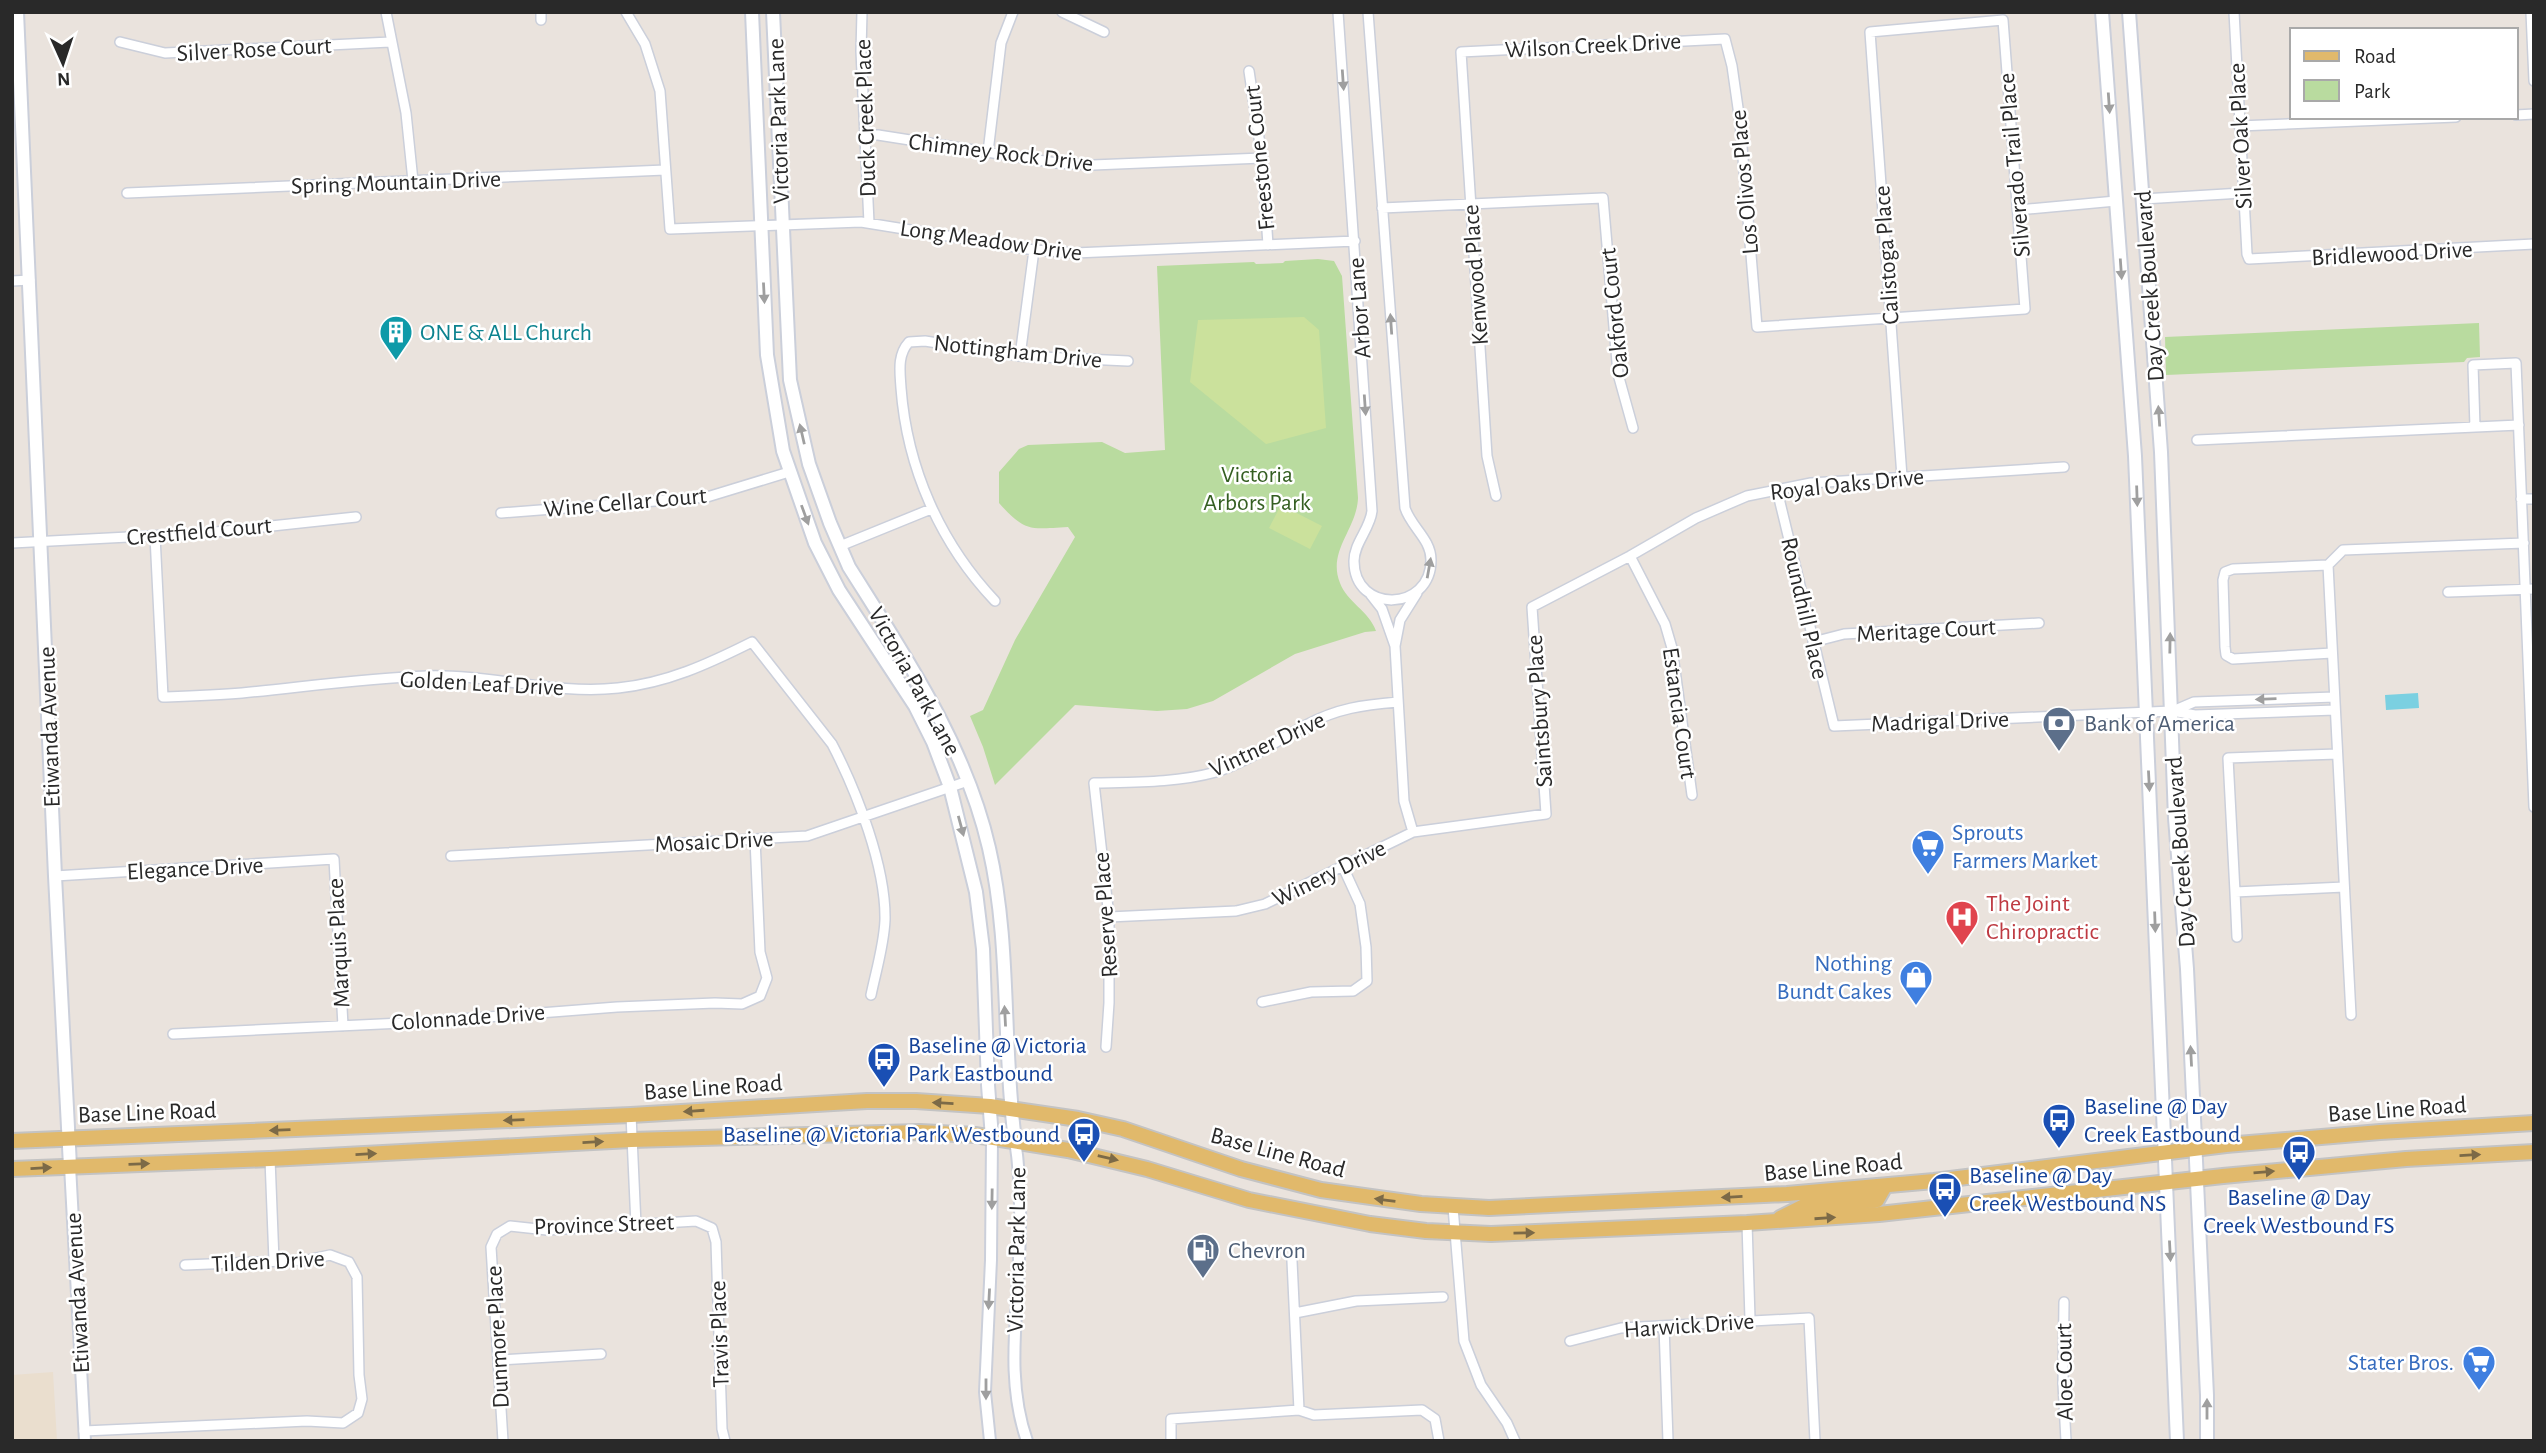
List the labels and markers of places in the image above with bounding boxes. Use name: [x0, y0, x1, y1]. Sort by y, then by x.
building icon: ONE & ALL Church: [377, 313, 415, 362]
place label: ONE & ALL Church: [420, 321, 592, 345]
bank icon: Bank of America: [2040, 704, 2078, 753]
place label: Bank of America: [2084, 712, 2235, 736]
place label: Sprouts Farmers Market: [1952, 821, 2098, 873]
supermarket icon: Sprouts Farmers Market: [1909, 827, 1947, 876]
place label: The Joint Chiropractic: [1986, 892, 2099, 944]
hospital icon: The Joint Chiropractic: [1943, 898, 1981, 947]
place label: Nothing Bundt Cakes: [1777, 952, 1892, 1004]
shop icon: Nothing Bundt Cakes: [1897, 958, 1935, 1007]
place label: Baseline @ Victoria Park Eastbound: [908, 1034, 1087, 1086]
bus stop icon: Baseline @ Victoria Park Eastbound: [865, 1040, 903, 1089]
place label: Baseline @ Day Creek Eastbound: [2084, 1095, 2240, 1147]
bus stop icon: Baseline @ Day Creek Eastbound: [2040, 1101, 2078, 1150]
bus stop icon: Baseline @ Victoria Park Westbound: [1065, 1115, 1103, 1164]
place label: Baseline @ Victoria Park Westbound: [723, 1123, 1060, 1147]
bus stop icon: Baseline @ Day Creek Westbound FS: [2280, 1133, 2318, 1182]
place label: Baseline @ Day Creek Westbound NS: [1969, 1164, 2166, 1216]
bus stop icon: Baseline @ Day Creek Westbound NS: [1926, 1170, 1964, 1219]
place label: Baseline @ Day Creek Westbound FS: [2203, 1186, 2395, 1238]
fuel station icon: Chevron: [1184, 1231, 1222, 1280]
place label: Chevron: [1228, 1239, 1306, 1263]
supermarket icon: Stater Bros.: [2460, 1343, 2498, 1392]
place label: Stater Bros.: [2348, 1351, 2454, 1375]

